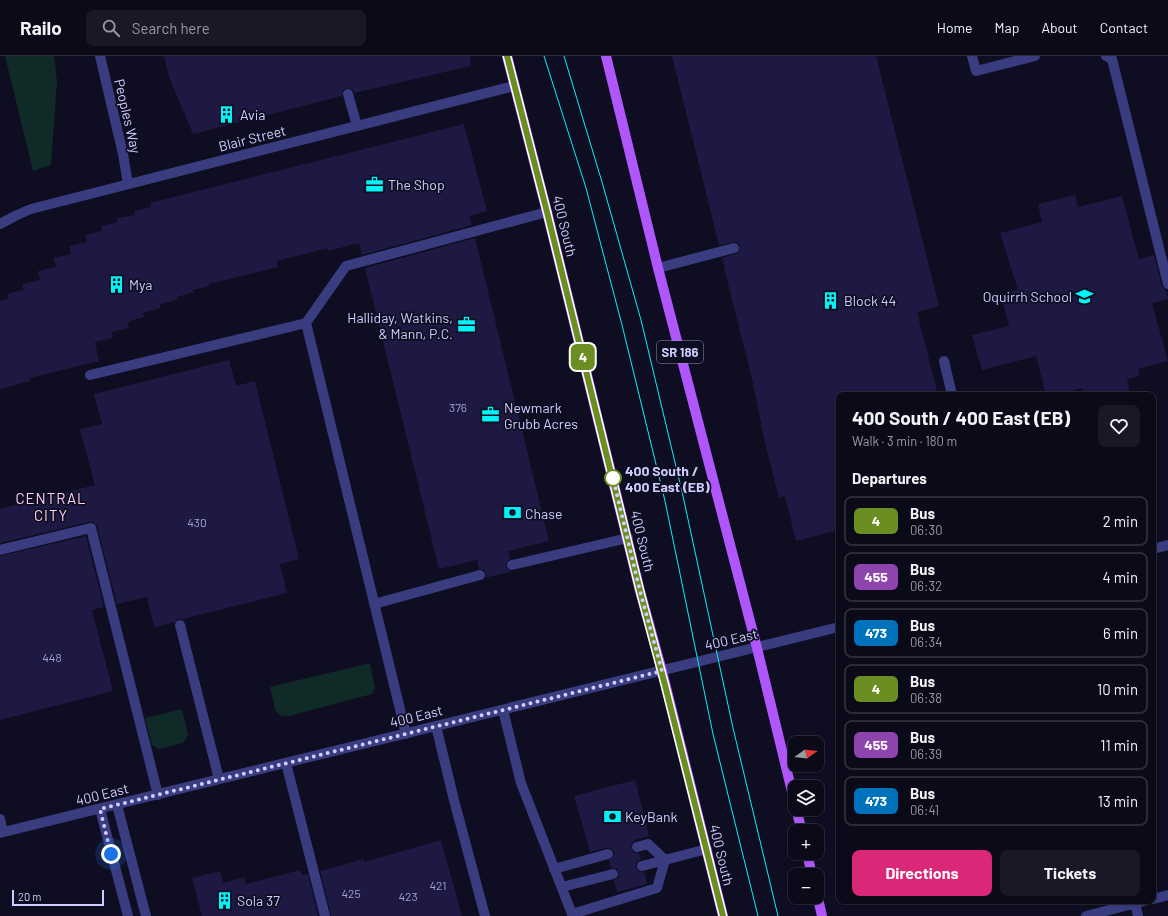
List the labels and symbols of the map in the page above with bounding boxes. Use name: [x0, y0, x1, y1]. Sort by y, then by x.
street label: Peoples Way: [111, 77, 145, 156]
building icon: Avia: [217, 104, 237, 124]
place label: Avia: [240, 106, 265, 123]
street label: Blair Street: [217, 121, 287, 155]
office icon: The Shop: [365, 174, 385, 194]
place label: The Shop: [388, 176, 445, 193]
street label: 400 South: [549, 194, 581, 258]
building icon: Mya: [106, 274, 126, 294]
place label: Mya: [129, 276, 152, 293]
school or university icon: Oquirrh School: [1075, 286, 1095, 306]
place label: Oquirrh School: [983, 288, 1072, 305]
building icon: Block 44: [821, 290, 841, 310]
place label: Block 44: [844, 292, 896, 309]
place label: Halliday, Watkins, & Mann, P.C.: [347, 309, 453, 342]
office icon: Halliday, Watkins, & Mann, P.C.: [456, 315, 476, 335]
road number: SR 186: [657, 341, 703, 363]
line badge: 4: [570, 344, 596, 370]
place label: Newmark Grubb Acres: [504, 399, 578, 432]
house number: 376: [449, 400, 467, 414]
office icon: Newmark Grubb Acres: [481, 405, 501, 425]
place label: 400 South / 400 East (EB): [625, 462, 710, 495]
marker: 400 South / 400 East (EB): [604, 469, 622, 487]
district label: CENTRAL CITY: [15, 489, 87, 524]
bank icon: Chase: [502, 503, 522, 523]
place label: Chase: [525, 505, 562, 522]
street label: 400 South: [627, 509, 659, 573]
house number: 430: [187, 515, 207, 529]
street label: 400 East: [703, 625, 759, 653]
house number: 448: [42, 650, 62, 664]
street label: 400 East: [388, 701, 444, 731]
north arrow: [788, 736, 824, 772]
street label: 400 East: [74, 779, 130, 809]
bank icon: KeyBank: [602, 806, 622, 826]
place label: KeyBank: [625, 808, 677, 825]
street label: 400 South: [706, 823, 738, 887]
your location: [101, 844, 121, 864]
house number: 421: [429, 878, 447, 892]
house number: 425: [341, 886, 361, 900]
scale bar: [12, 888, 104, 907]
house number: 423: [398, 889, 418, 903]
building icon: Sola 37: [214, 890, 234, 910]
place label: Sola 37: [237, 892, 280, 909]

